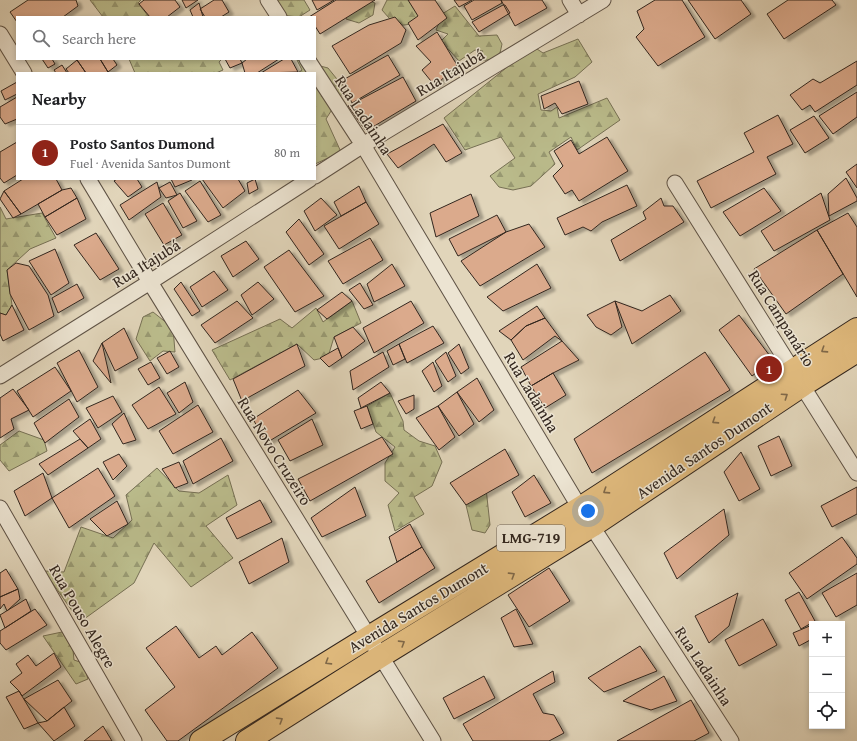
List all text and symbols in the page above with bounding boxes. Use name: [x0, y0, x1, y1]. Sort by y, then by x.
search box: [16, 16, 316, 60]
icon: search: [30, 27, 52, 49]
text: Search here: [62, 28, 136, 49]
street label: Rua Itajubá: [411, 42, 489, 102]
street label: Rua Ladainha: [329, 71, 399, 160]
text: Nearby: [32, 86, 86, 111]
text: Posto Santos Dumond: [70, 133, 215, 154]
text: 1: [42, 143, 48, 162]
text: 80 m: [274, 143, 300, 162]
text: Fuel · Avenida Santos Dumont: [70, 154, 231, 173]
street label: Rua Itajubá: [107, 232, 185, 293]
street label: Rua Campanário: [743, 265, 821, 371]
one-way arrow: [821, 346, 828, 353]
street label: Rua Ladainha: [498, 347, 566, 437]
pin: 1: [756, 354, 782, 384]
street label: Rua Novo Cruzeiro: [232, 392, 318, 510]
one-way arrow: [781, 394, 788, 401]
street label: Avenida Santos Dumont: [631, 395, 777, 505]
one-way arrow: [712, 416, 719, 423]
one-way arrow: [603, 486, 610, 493]
your location: [578, 501, 598, 521]
road number: LMG-719: [497, 525, 565, 551]
street label: Avenida Santos Dumont: [344, 555, 493, 658]
street label: Rua Pouso Alegre: [44, 560, 122, 672]
one-way arrow: [508, 572, 515, 579]
map controls: [809, 621, 845, 729]
button: +: [809, 621, 845, 657]
street label: Rua Ladainha: [669, 622, 739, 711]
one-way arrow: [398, 640, 405, 648]
one-way arrow: [325, 657, 332, 665]
button: −: [809, 657, 845, 693]
button: locate: [809, 693, 845, 729]
one-way arrow: [276, 717, 283, 725]

